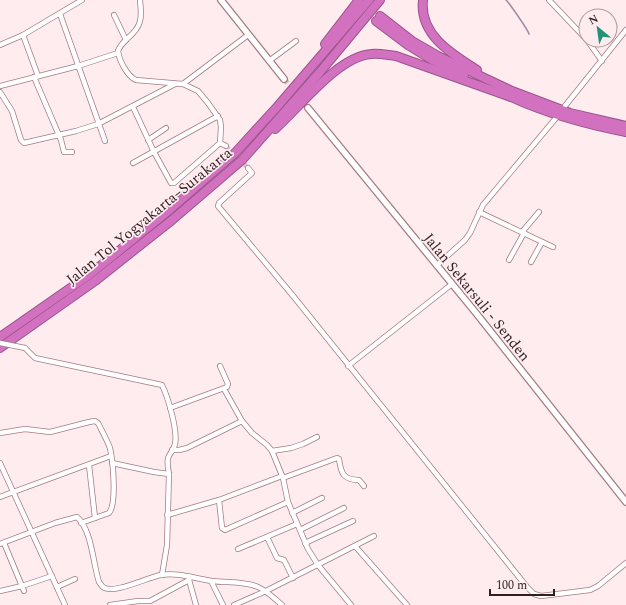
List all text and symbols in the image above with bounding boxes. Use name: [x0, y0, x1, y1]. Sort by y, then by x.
north arrow: [578, 8, 618, 48]
text: N: [585, 10, 601, 29]
street label: Jalan Tol Yogyakarta–Surakarta: [61, 142, 238, 291]
street label: Jalan Sekarsuli - Senden: [417, 228, 536, 367]
scale bar: [490, 571, 554, 597]
text: 100 m: [496, 576, 527, 595]

